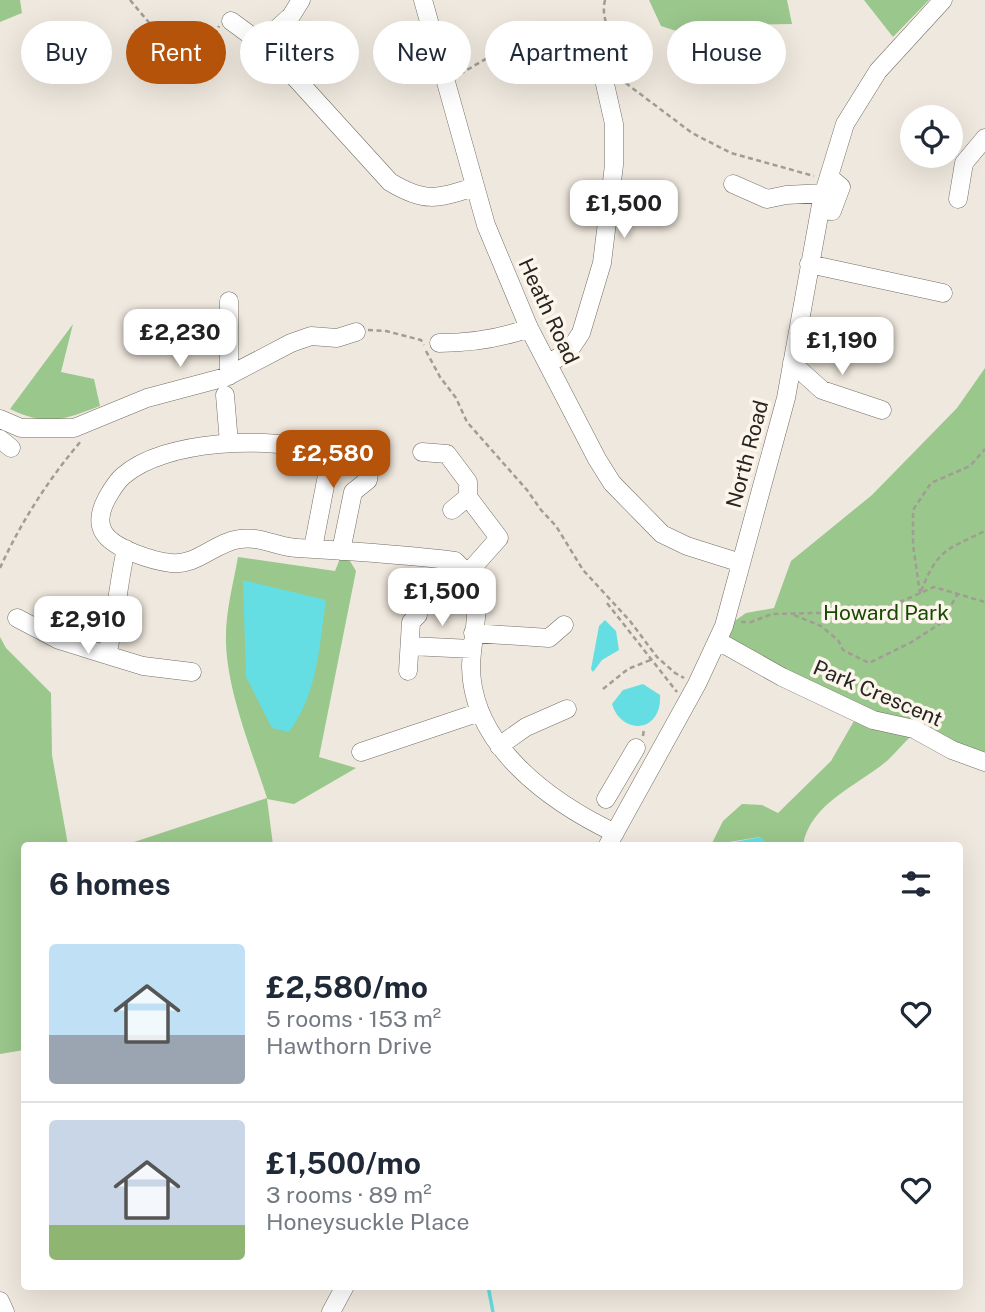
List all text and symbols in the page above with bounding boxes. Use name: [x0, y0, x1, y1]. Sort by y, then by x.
chip: Buy: [21, 21, 112, 84]
chip: Rent: [126, 21, 226, 84]
chip: Filters: [240, 21, 359, 84]
chip: New: [373, 21, 471, 84]
chip: Apartment: [485, 21, 653, 84]
chip: House: [667, 21, 786, 84]
map controls: [900, 105, 963, 168]
button: locate: [900, 105, 963, 168]
pin: £1,500: [567, 180, 681, 240]
text: £1,500: [586, 189, 662, 216]
street label: Heath Road: [514, 254, 584, 368]
pin: £2,230: [123, 310, 237, 369]
text: £2,230: [140, 318, 221, 345]
pin: £1,190: [785, 318, 899, 377]
text: £1,190: [807, 326, 877, 353]
street label: North Road: [721, 397, 773, 511]
pin: £2,580: [276, 430, 390, 490]
text: £2,580: [292, 439, 374, 466]
pin: £1,500: [385, 568, 499, 628]
text: £1,500: [404, 577, 480, 604]
pin: £2,910: [31, 596, 145, 656]
park label: Howard Park: [823, 600, 949, 625]
text: £2,910: [50, 605, 126, 632]
street label: Park Crescent: [810, 655, 946, 731]
icon: filters: [897, 865, 935, 903]
text: 6 homes: [49, 866, 171, 902]
text: £2,580/mo: [266, 969, 428, 1005]
icon: home: [105, 972, 189, 1056]
icon: heart: [897, 995, 935, 1033]
text: 5 rooms · 153 m²: [266, 1005, 441, 1032]
text: Hawthorn Drive: [266, 1032, 432, 1059]
text: £1,500/mo: [266, 1145, 421, 1181]
icon: home: [105, 1148, 189, 1232]
icon: heart: [897, 1171, 935, 1209]
text: 3 rooms · 89 m²: [266, 1181, 432, 1208]
text: Honeysuckle Place: [266, 1208, 469, 1235]

